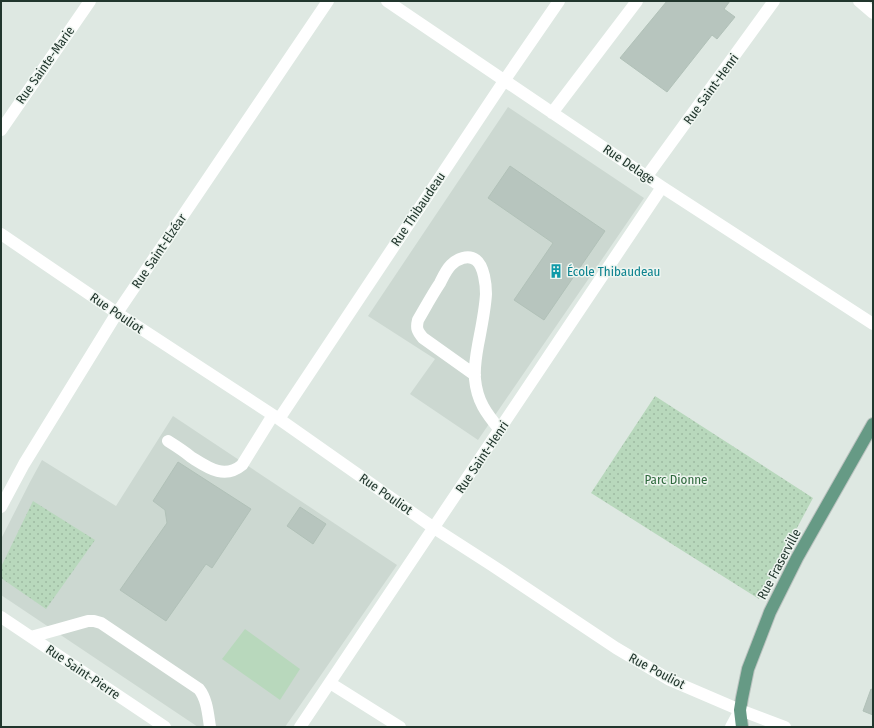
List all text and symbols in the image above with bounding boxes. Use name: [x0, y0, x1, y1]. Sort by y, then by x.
street label: Rue Sainte-Marie: [13, 23, 77, 107]
street label: Rue Saint-Henri: [680, 51, 742, 127]
street label: Rue Delage: [600, 141, 658, 187]
street label: Rue Thibaudeau: [388, 169, 448, 249]
street label: Rue Saint-Elzéar: [129, 211, 190, 291]
building icon: École Thibaudeau: [548, 263, 564, 279]
place label: École Thibaudeau: [567, 264, 660, 279]
street label: Rue Pouliot: [87, 290, 147, 337]
street label: Rue Saint-Henri: [452, 418, 512, 496]
street label: Rue Pouliot: [357, 470, 416, 518]
park label: Parc Dionne: [644, 472, 708, 487]
street label: Rue Fraserville: [754, 526, 804, 602]
street label: Rue Saint-Pierre: [43, 642, 123, 702]
street label: Rue Pouliot: [626, 650, 688, 692]

